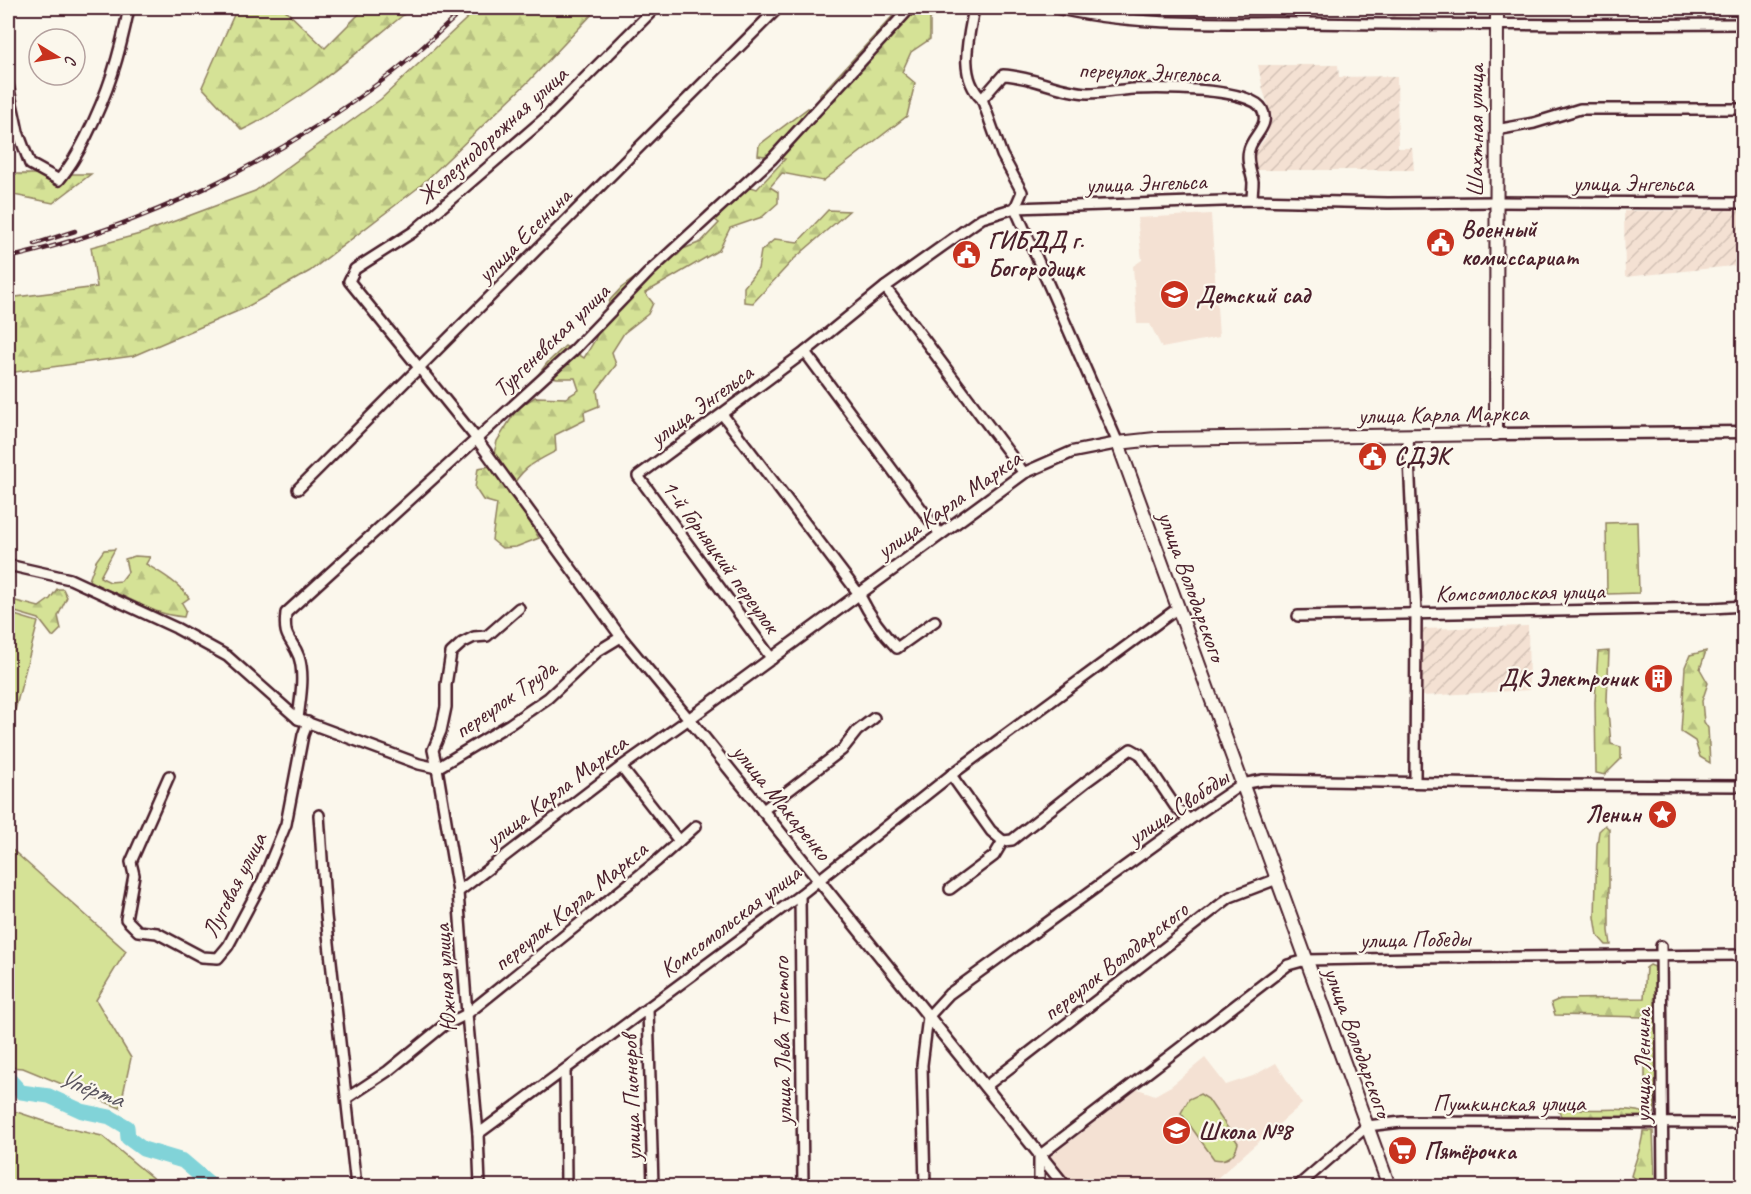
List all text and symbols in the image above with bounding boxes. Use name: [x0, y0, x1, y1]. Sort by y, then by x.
north arrow: [27, 27, 87, 87]
text: С: [60, 54, 81, 68]
street label: переулок Энгельса: [1078, 55, 1222, 90]
street label: Железнодорожная улица: [410, 58, 575, 211]
street label: Шахтная улица: [1460, 63, 1490, 197]
street label: улица Энгельса: [1083, 166, 1208, 200]
street label: улица Энгельса: [1571, 168, 1695, 198]
street label: улица Есенина: [469, 180, 579, 290]
place label: Военный комиссариат: [1461, 214, 1579, 272]
place label: ГИБДД г. Богородицк: [988, 225, 1086, 283]
public building icon: Военный комиссариат: [1424, 227, 1456, 259]
public building icon: ГИБДД г. Богородицк: [951, 238, 983, 270]
street label: Тургеневская улица: [486, 276, 617, 403]
school or university icon: Детский сад: [1159, 279, 1191, 311]
place label: Детский сад: [1196, 280, 1312, 310]
street label: улица Энгельса: [642, 357, 760, 454]
street label: улица Карла Маркса: [1356, 397, 1530, 431]
public building icon: СДЭК: [1357, 440, 1389, 472]
place label: СДЭК: [1394, 441, 1454, 471]
street label: улица Карла Маркса: [869, 442, 1029, 566]
street label: 1-й Горняцкий переулок: [655, 473, 788, 641]
street label: улица Володарского: [1150, 505, 1234, 668]
street label: Комсомольская улица: [1435, 576, 1606, 608]
street label: переулок Труда: [448, 652, 564, 745]
building icon: ДК Электроник: [1643, 662, 1675, 694]
place label: ДК Электроник: [1499, 663, 1640, 693]
street label: улица Карла Маркса: [477, 727, 634, 855]
street label: улица Макаренко: [724, 736, 839, 868]
street label: улица Свободы: [1120, 761, 1236, 853]
place icon: Ленин: [1646, 798, 1678, 830]
place label: Ленин: [1585, 799, 1642, 829]
street label: Луговая улица: [195, 826, 274, 943]
street label: переулок Карла Маркса: [487, 834, 655, 978]
street label: Комсомольская улица: [653, 857, 808, 984]
street label: переулок Володарского: [1036, 894, 1195, 1027]
street label: Южная улица: [426, 922, 464, 1033]
street label: улица Победы: [1357, 923, 1473, 955]
street label: улица Льва Толстого: [766, 955, 799, 1127]
street label: улица Володарского: [1316, 961, 1400, 1124]
street label: улица Ленина: [1627, 1007, 1657, 1125]
street label: улица Пионеров: [614, 1030, 648, 1163]
water label: Упёрта: [54, 1061, 131, 1116]
street label: Пушкинская улица: [1433, 1088, 1587, 1118]
school or university icon: Школа №8: [1161, 1115, 1193, 1147]
place label: Школа №8: [1198, 1116, 1295, 1146]
supermarket icon: Пятёрочка: [1387, 1135, 1419, 1167]
place label: Пятёрочка: [1424, 1136, 1517, 1166]

